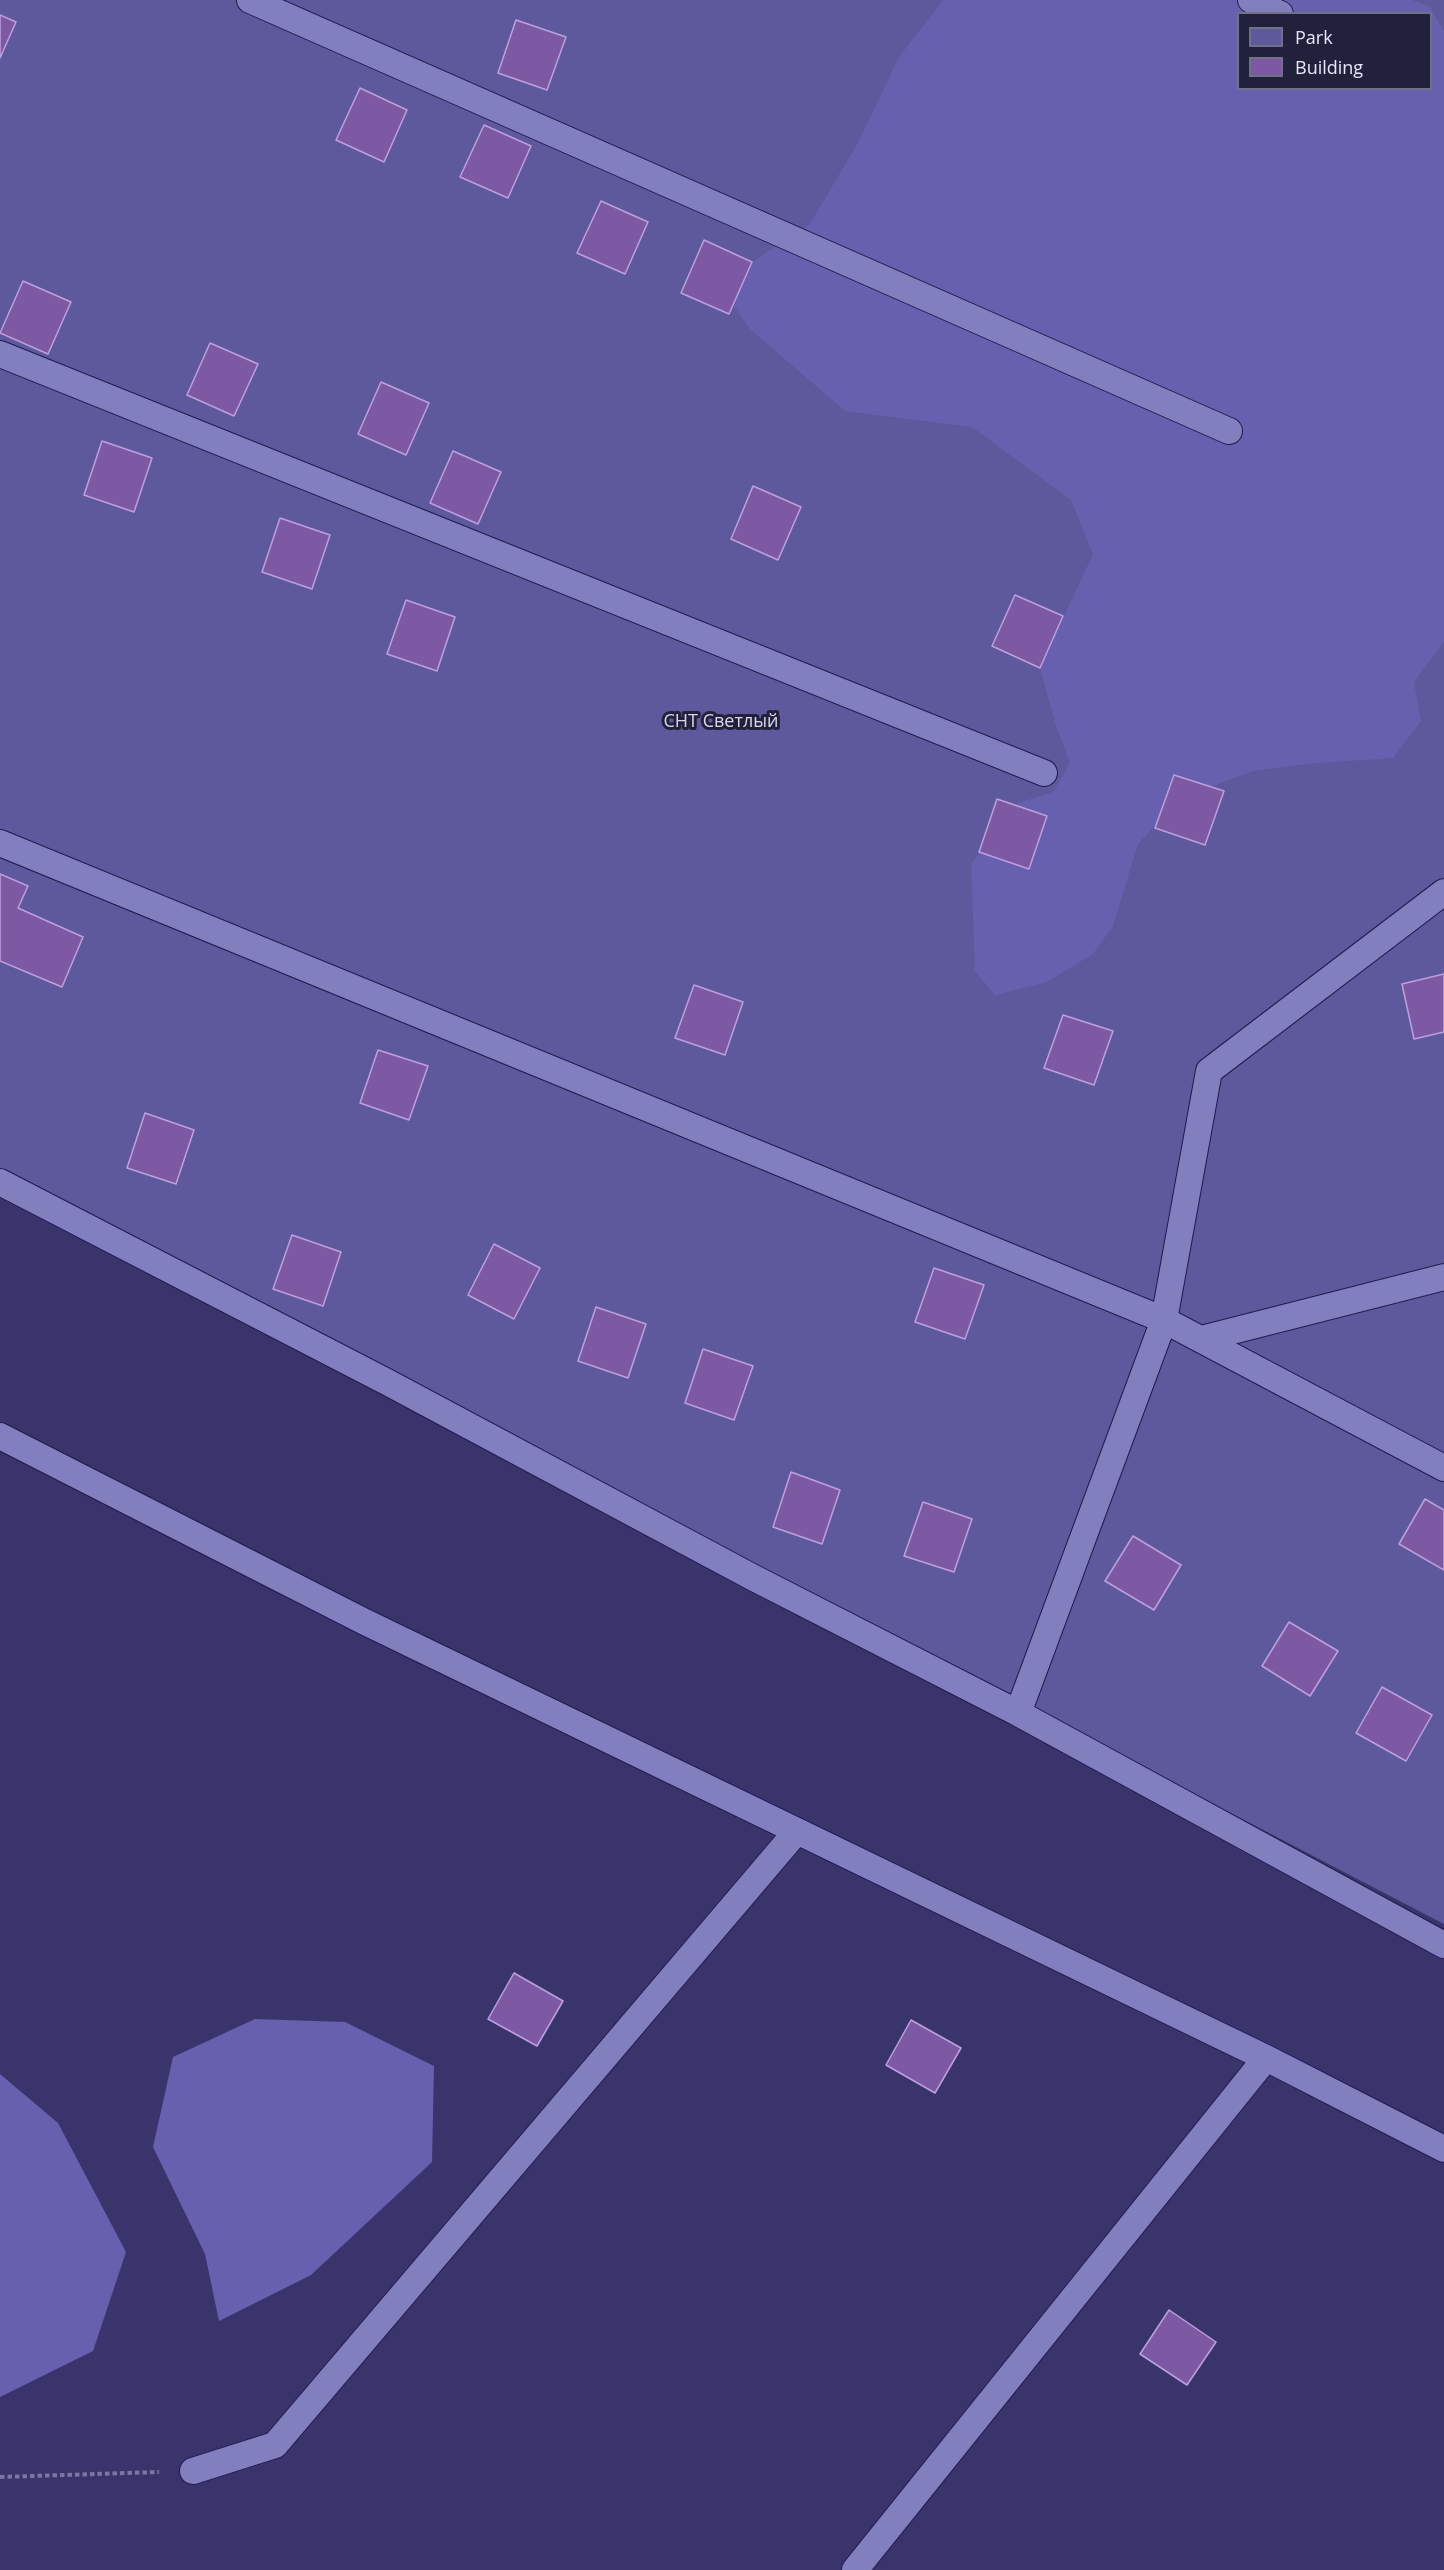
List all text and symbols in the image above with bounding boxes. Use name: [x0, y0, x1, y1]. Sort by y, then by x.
legend: [1237, 12, 1432, 90]
text: Park: [1295, 25, 1333, 49]
text: Building: [1295, 55, 1363, 79]
park label: СНТ Светлый: [663, 711, 779, 733]

